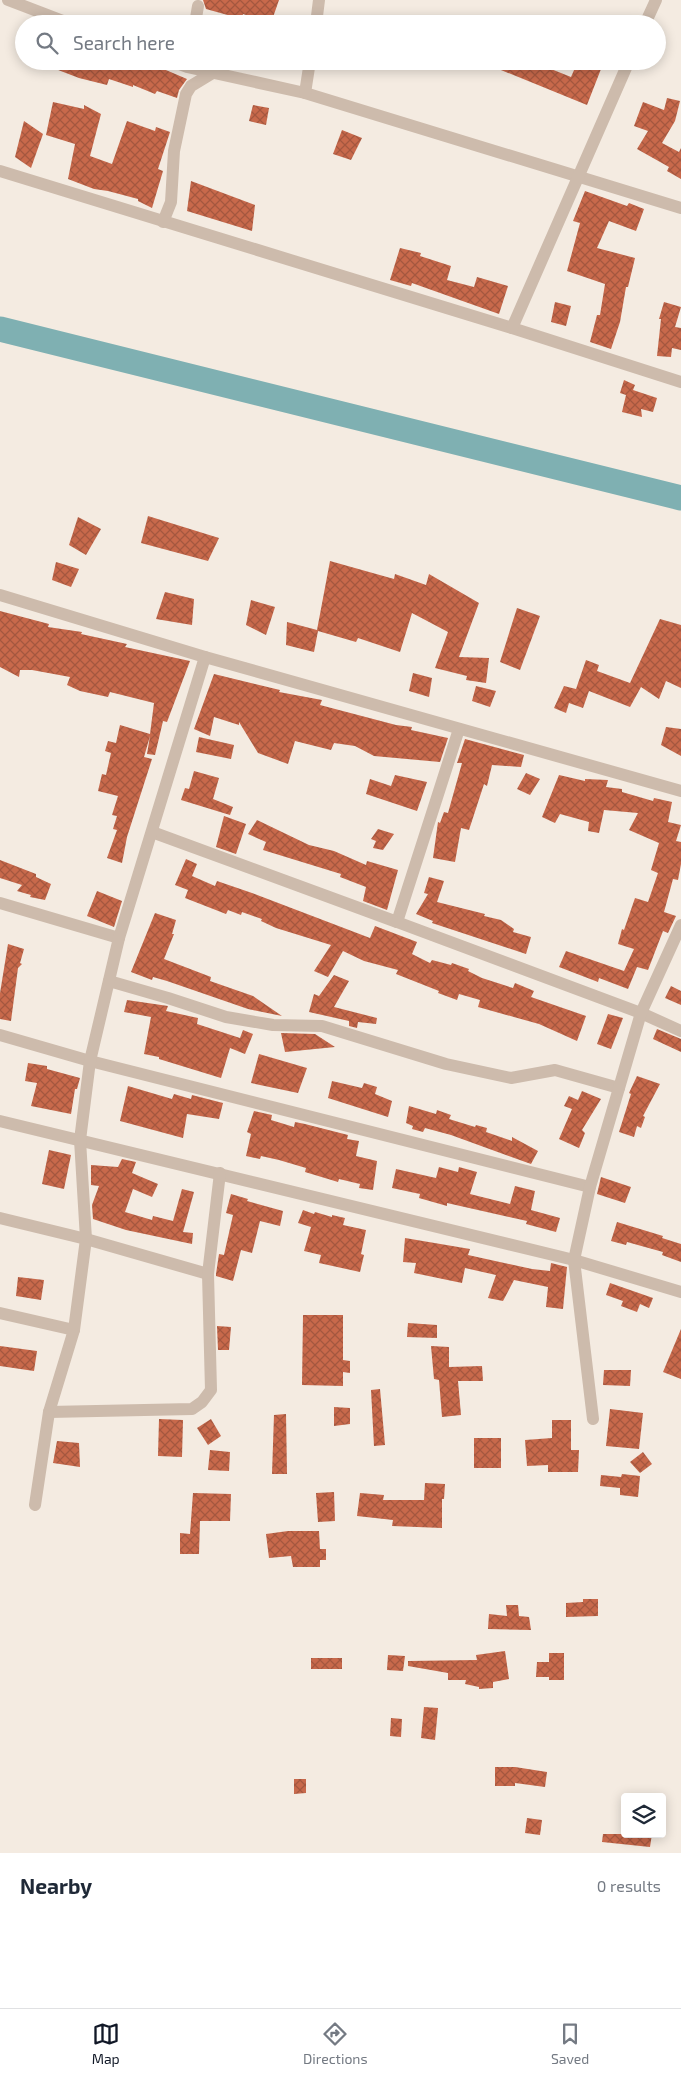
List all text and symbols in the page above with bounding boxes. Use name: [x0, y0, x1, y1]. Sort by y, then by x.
search box: [15, 15, 666, 70]
icon: search: [33, 29, 61, 57]
text: Search here: [73, 31, 175, 54]
map controls: [621, 1793, 666, 1838]
button: layers: [621, 1793, 666, 1838]
text: Nearby: [20, 1873, 92, 1898]
text: 0 results: [597, 1876, 661, 1895]
tab: Map: [92, 2020, 120, 2067]
tab: Directions: [303, 2020, 368, 2067]
tab: Saved: [551, 2020, 589, 2067]

